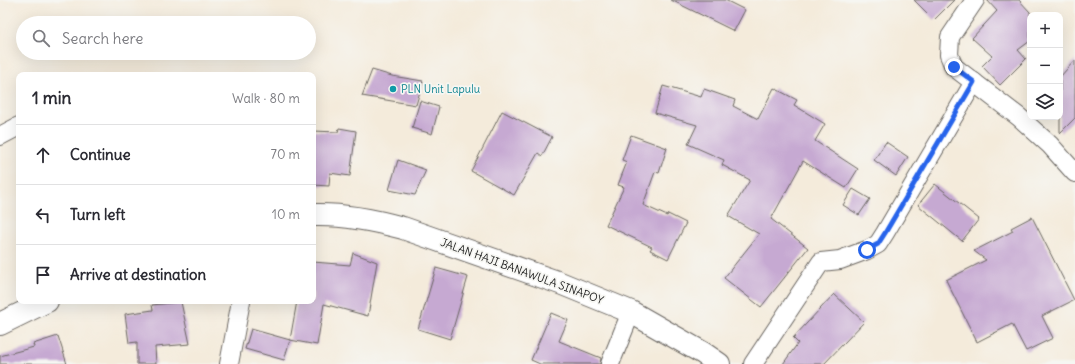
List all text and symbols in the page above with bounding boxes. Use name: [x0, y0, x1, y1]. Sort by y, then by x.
map controls: [1027, 12, 1063, 120]
button: +: [1027, 12, 1063, 48]
search box: [16, 16, 316, 60]
icon: search: [30, 27, 52, 49]
text: Search here: [62, 29, 143, 48]
button: −: [1027, 48, 1063, 84]
route end: [945, 58, 963, 76]
place label: PLN Unit Lapulu: [401, 82, 481, 96]
marker: PLN Unit Lapulu: [388, 84, 398, 94]
button: layers: [1027, 84, 1063, 120]
text: 1 min: [32, 87, 71, 109]
text: Walk · 80 m: [232, 90, 300, 107]
icon: ahead: [32, 144, 54, 166]
text: Continue: [70, 145, 131, 164]
text: 70 m: [271, 146, 300, 163]
icon: left: [32, 204, 54, 226]
text: Turn left: [70, 205, 125, 224]
text: 10 m: [272, 206, 300, 223]
street label: JALAN HAJI BANAWULA SINAPOY: [439, 235, 605, 307]
route start: [858, 241, 876, 259]
icon: arrive: [32, 264, 54, 286]
text: Arrive at destination: [70, 265, 206, 284]

